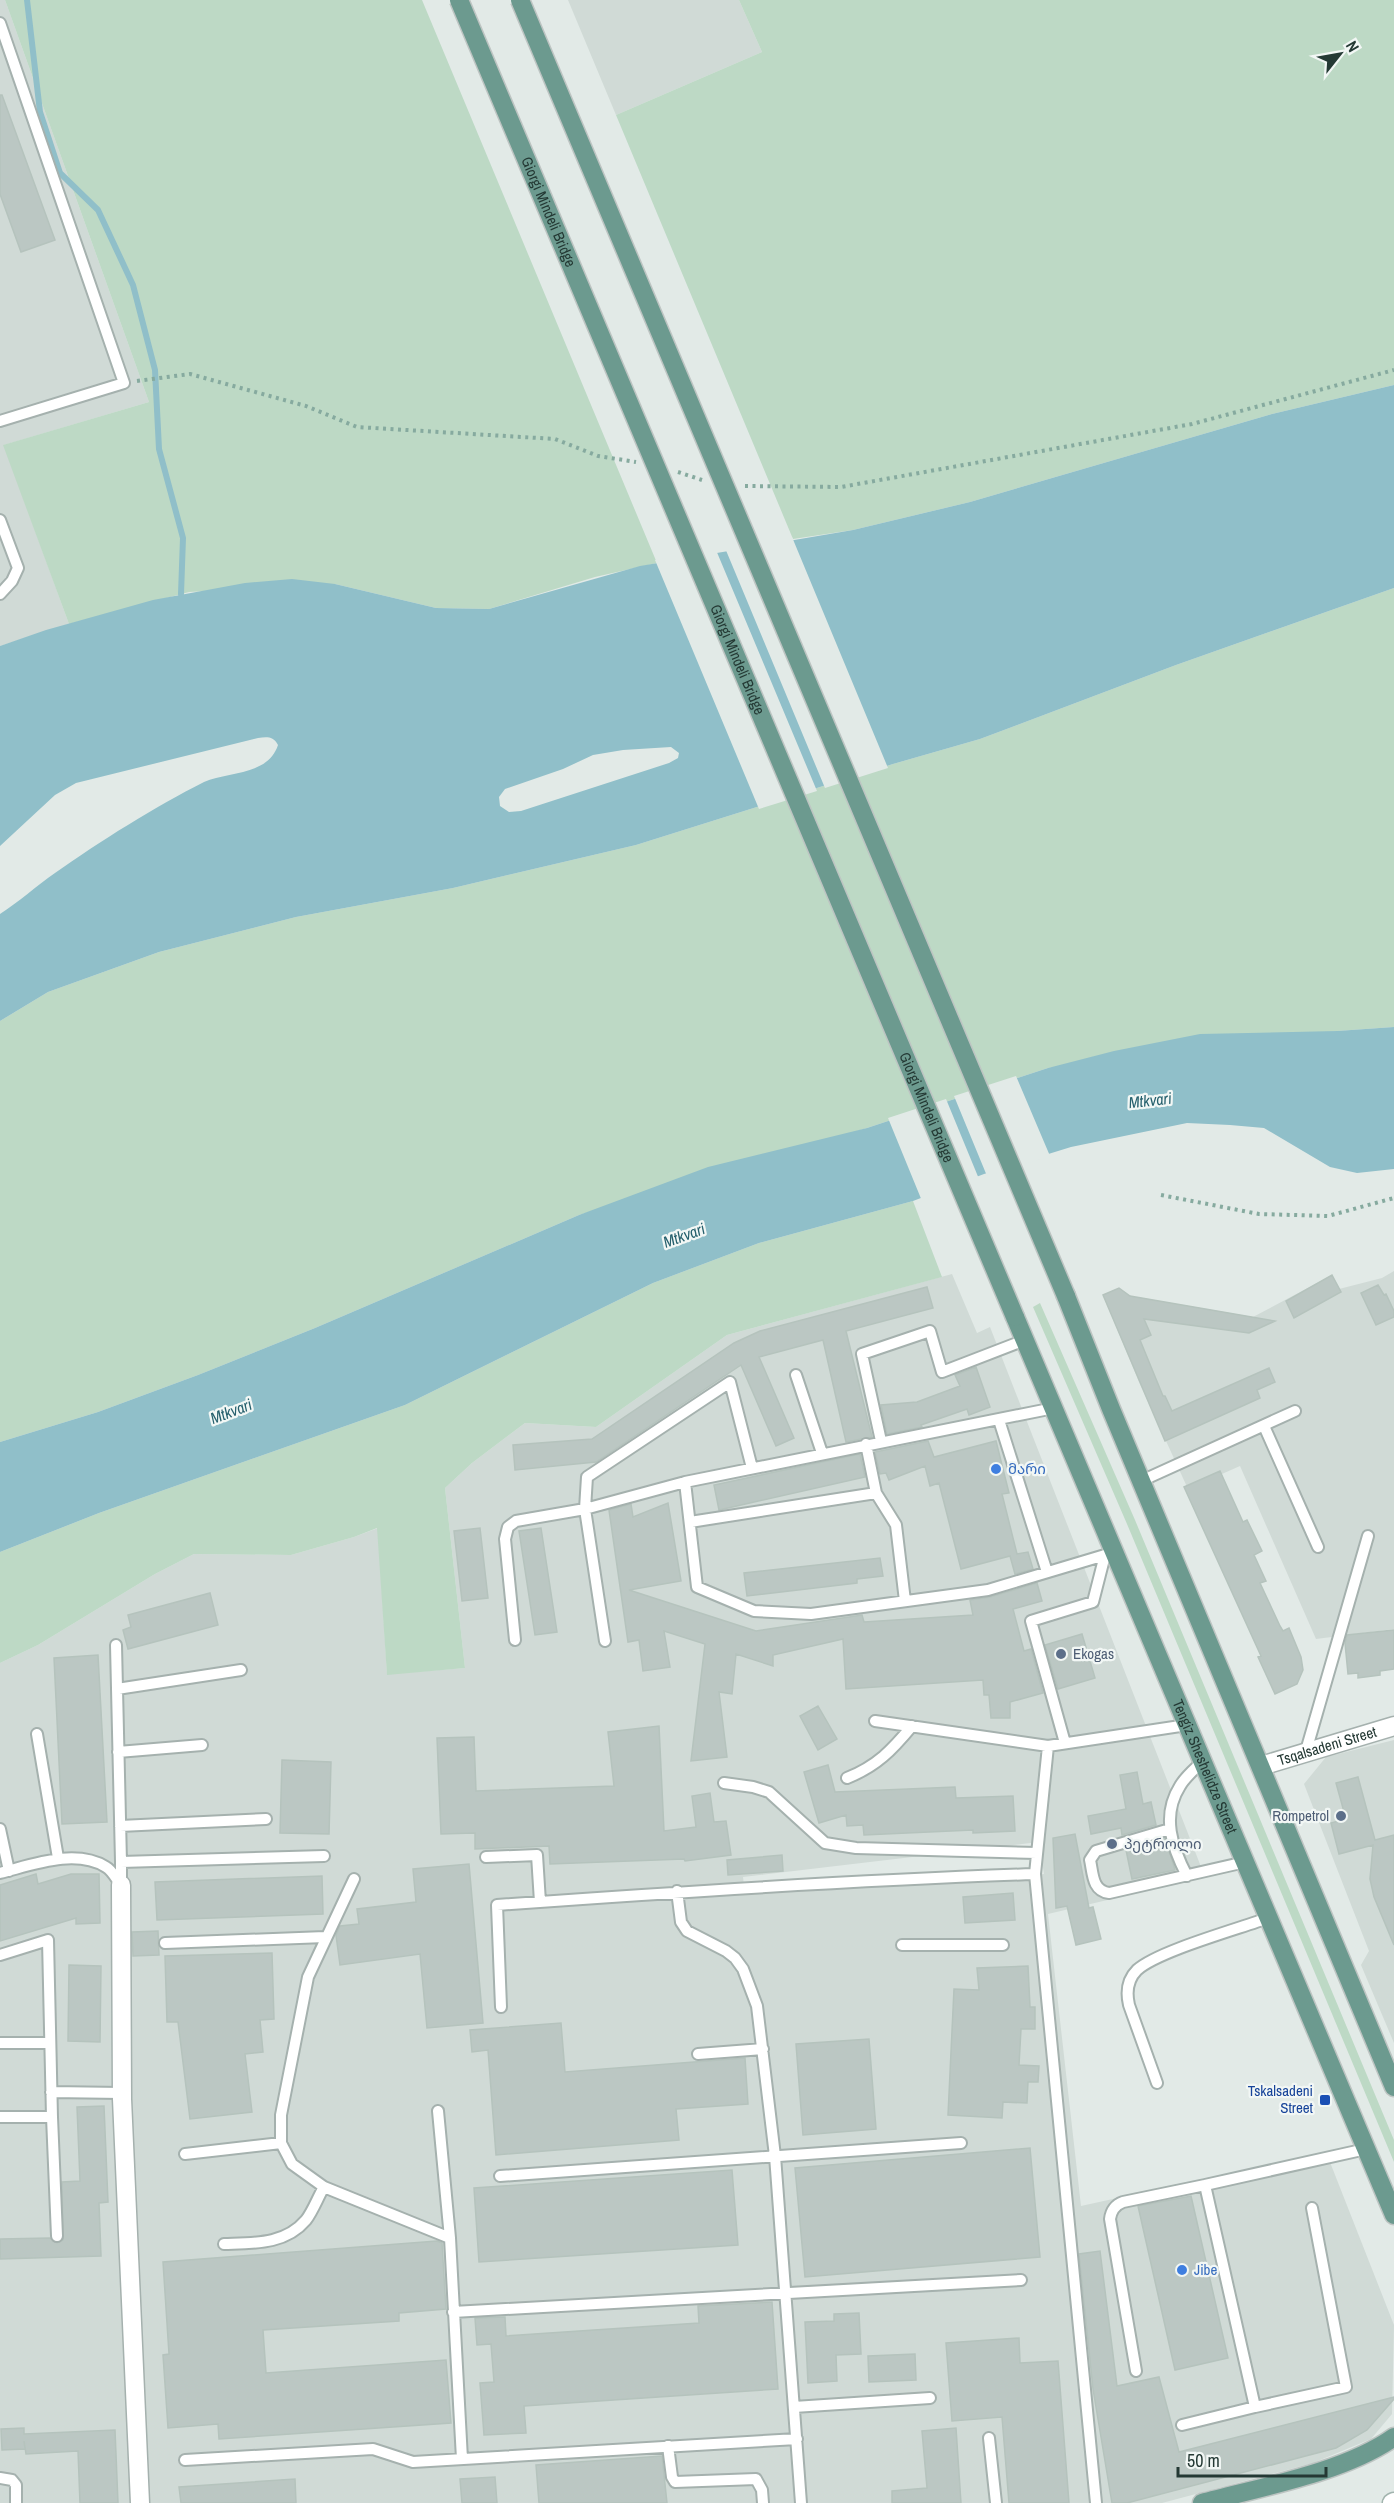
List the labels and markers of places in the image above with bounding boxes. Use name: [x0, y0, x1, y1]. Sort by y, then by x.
place label: მარი: [1008, 1458, 1046, 1479]
marker: მარი: [989, 1462, 1003, 1476]
place label: Ekogas: [1073, 1643, 1114, 1664]
marker: Ekogas: [1054, 1647, 1068, 1661]
place label: Rompetrol: [1272, 1805, 1329, 1826]
marker: Rompetrol: [1334, 1809, 1348, 1823]
place label: პეტროლი: [1124, 1833, 1202, 1854]
marker: პეტროლი: [1105, 1837, 1119, 1851]
place label: Tskalsadeni Street: [1248, 2080, 1314, 2118]
marker: Tskalsadeni Street: [1318, 2093, 1332, 2107]
place label: Jibe: [1194, 2259, 1217, 2280]
marker: Jibe: [1175, 2263, 1189, 2277]

